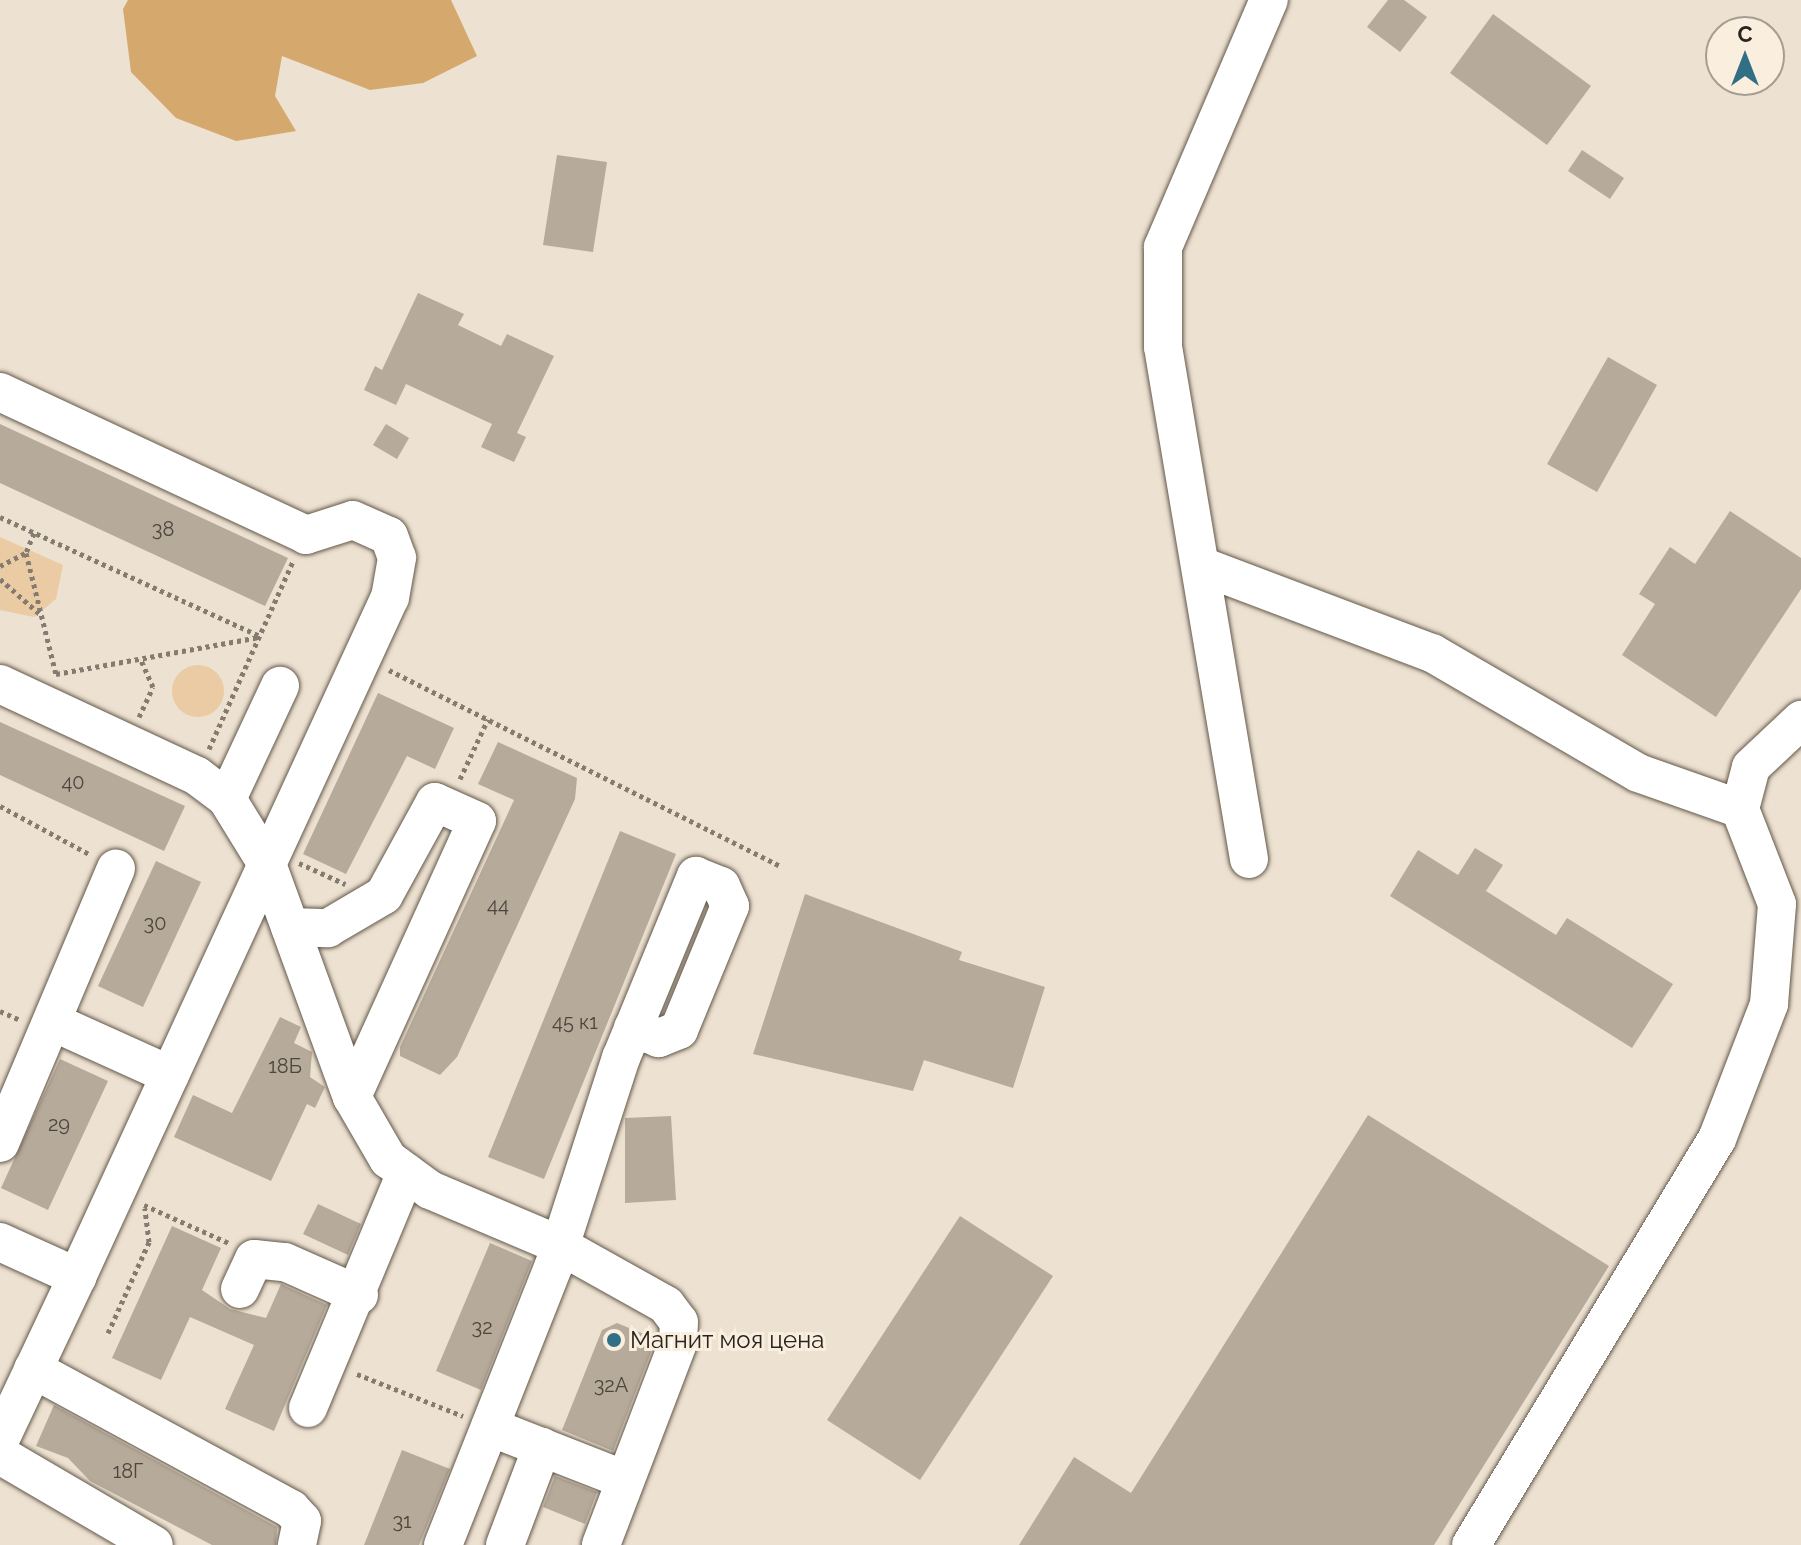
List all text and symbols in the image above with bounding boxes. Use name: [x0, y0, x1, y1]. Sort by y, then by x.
north arrow: [1705, 16, 1785, 96]
text: С: [1737, 21, 1753, 47]
house number: 38: [152, 517, 174, 541]
house number: 40: [61, 770, 85, 794]
house number: 44: [487, 893, 509, 917]
house number: 30: [144, 911, 166, 935]
house number: 45 к1: [552, 1010, 598, 1034]
house number: 18Б: [268, 1054, 302, 1078]
house number: 29: [48, 1112, 70, 1136]
house number: 32: [471, 1315, 493, 1339]
place label: Магнит моя цена: [630, 1326, 824, 1354]
marker: Магнит моя цена: [605, 1331, 623, 1349]
house number: 32А: [594, 1373, 628, 1397]
house number: 18Г: [113, 1459, 143, 1483]
house number: 31: [392, 1509, 412, 1533]

